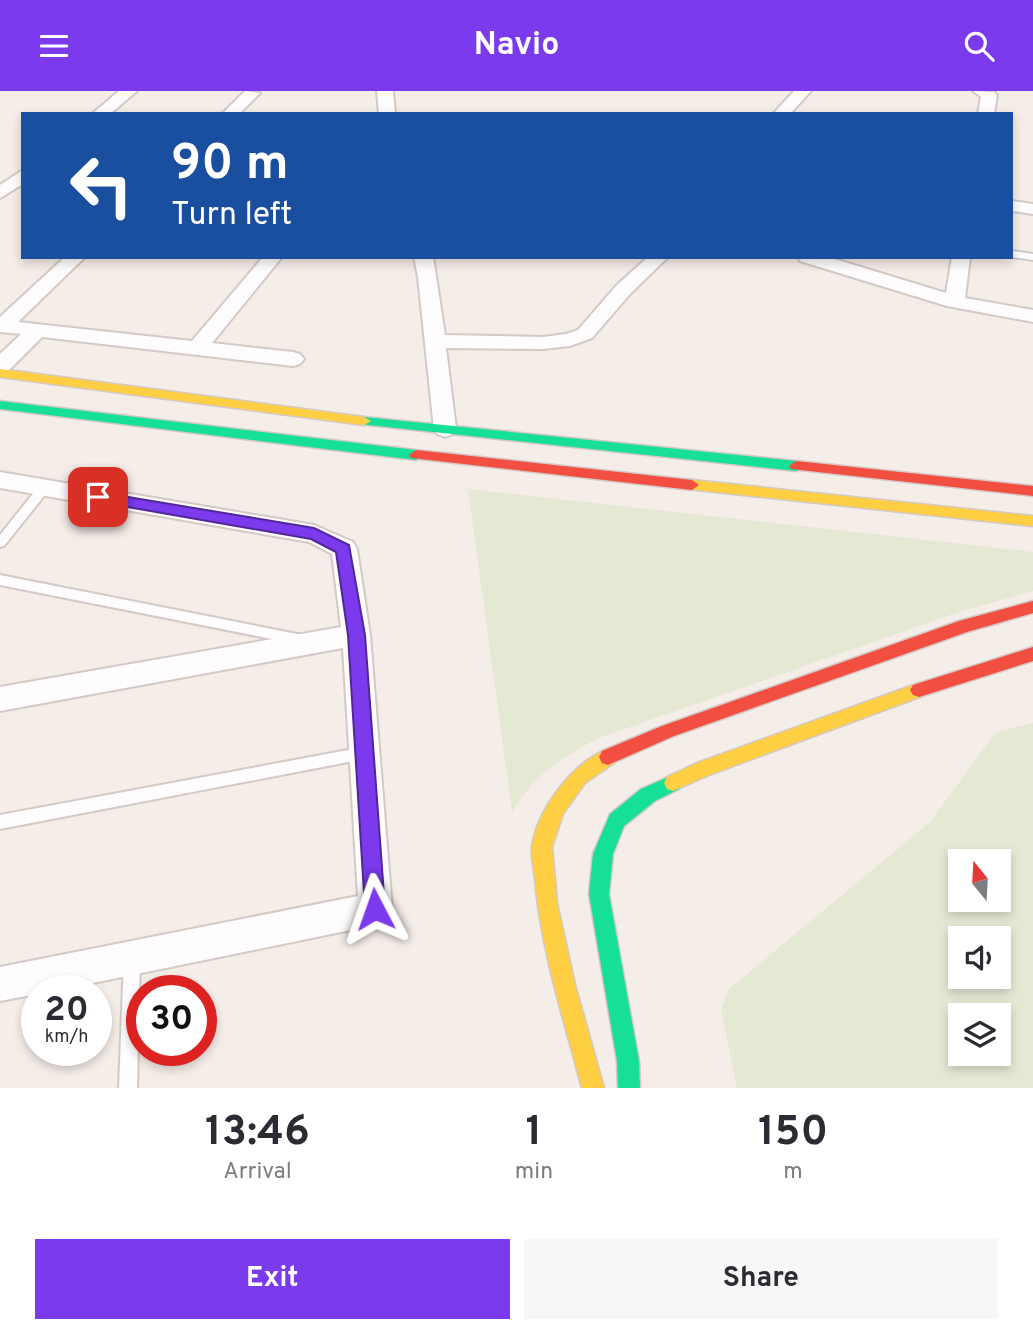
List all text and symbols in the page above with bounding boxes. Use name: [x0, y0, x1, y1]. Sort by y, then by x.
text: Navio: [474, 26, 559, 66]
icon: menu: [35, 27, 73, 65]
icon: search: [960, 27, 998, 65]
text: 90 m: [171, 135, 289, 197]
icon: left: [56, 140, 147, 231]
text: Turn left: [171, 196, 292, 236]
pin: [68, 467, 128, 527]
icon: arrive: [79, 478, 117, 516]
north arrow: [948, 849, 1012, 912]
map controls: [948, 849, 1011, 1066]
position arrow: [338, 872, 412, 946]
button: sound: [948, 926, 1011, 989]
speed limit sign: 30: [126, 975, 217, 1066]
text: 20: [44, 989, 89, 1033]
button: layers: [948, 1003, 1011, 1066]
text: km/h: [45, 1026, 88, 1049]
text: 13:46: [205, 1107, 310, 1160]
text: 1: [526, 1107, 542, 1160]
text: 150: [758, 1107, 828, 1160]
text: Arrival: [223, 1158, 292, 1187]
text: min: [515, 1158, 553, 1187]
text: m: [783, 1158, 803, 1187]
button: Exit: [35, 1239, 510, 1319]
button: Share: [524, 1239, 998, 1319]

